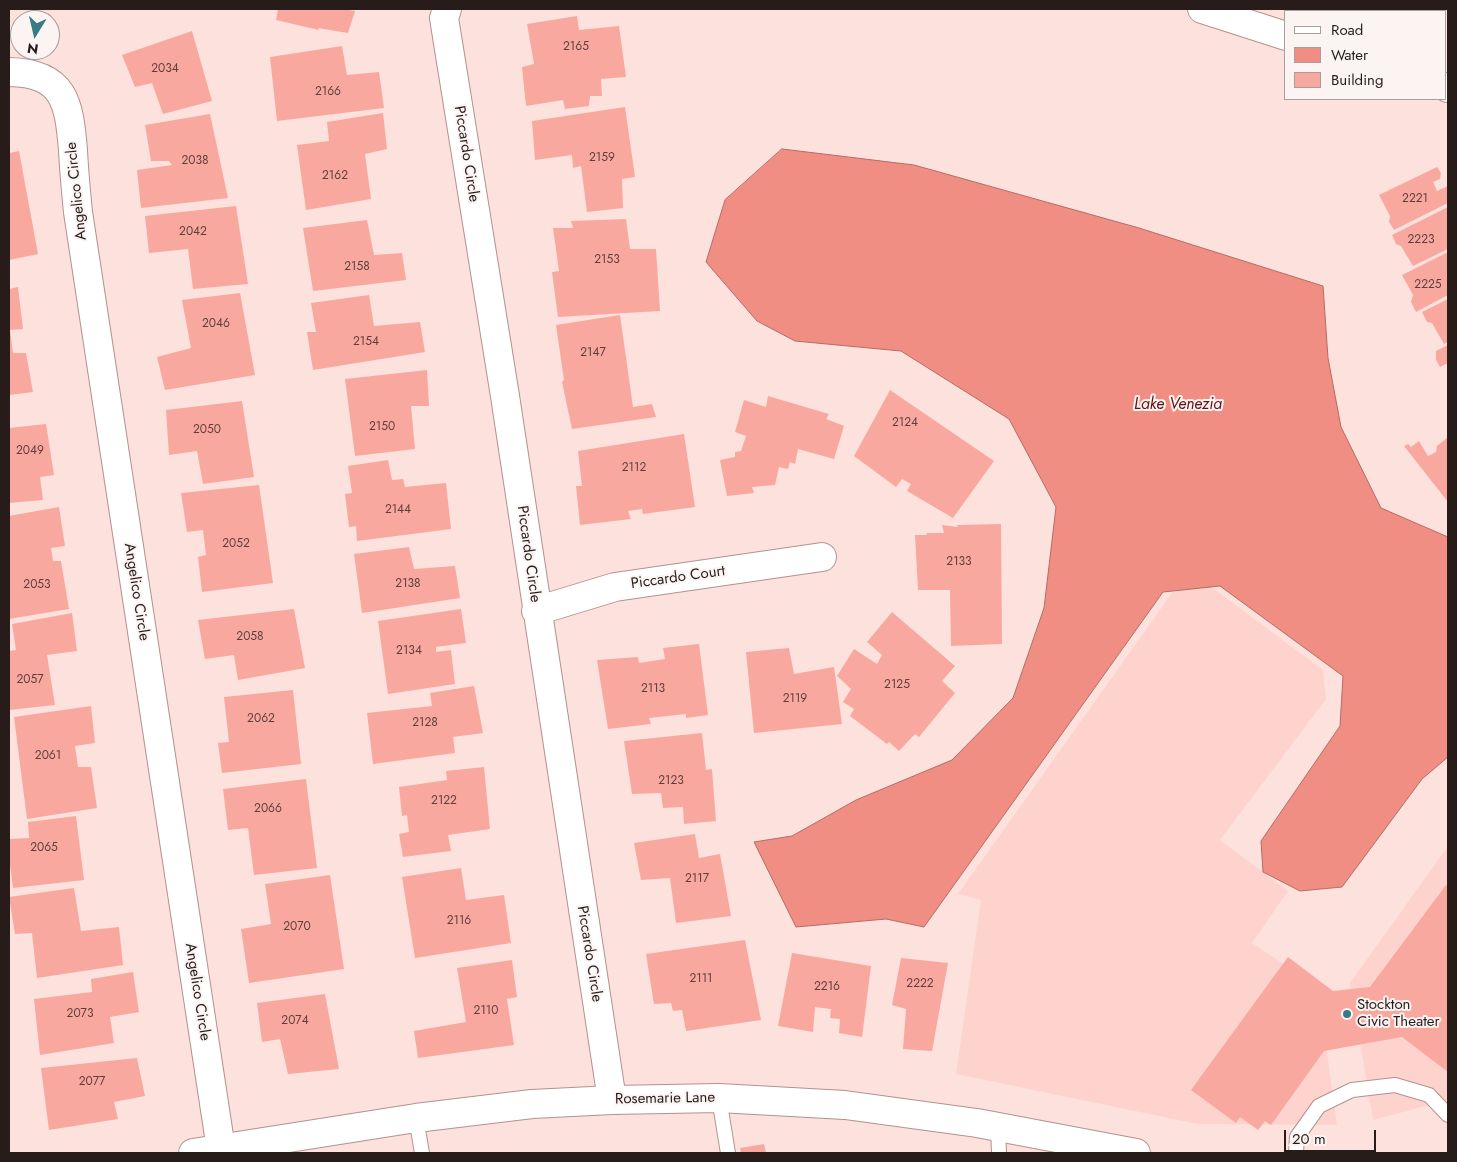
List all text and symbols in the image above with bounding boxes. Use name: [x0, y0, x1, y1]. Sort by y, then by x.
north arrow: [10, 10, 60, 60]
legend: [1284, 10, 1447, 100]
text: Road: [1331, 19, 1363, 41]
text: N: [26, 38, 40, 60]
house number: 2165: [563, 40, 589, 54]
text: Water: [1331, 44, 1368, 66]
house number: 2034: [151, 62, 179, 76]
text: Building: [1331, 69, 1383, 91]
house number: 2166: [315, 85, 341, 99]
street label: Piccardo Circle: [449, 104, 483, 204]
street label: Angelico Circle: [63, 141, 91, 241]
house number: 2159: [589, 151, 615, 165]
house number: 2038: [181, 154, 209, 168]
house number: 2162: [322, 169, 348, 183]
house number: 2221: [1402, 192, 1428, 206]
house number: 2042: [179, 225, 207, 239]
house number: 2223: [1407, 233, 1435, 247]
house number: 2153: [594, 253, 620, 267]
house number: 2158: [344, 260, 370, 274]
house number: 2225: [1414, 278, 1442, 292]
house number: 2046: [202, 317, 230, 331]
house number: 2154: [353, 335, 379, 349]
house number: 2147: [580, 346, 606, 360]
water label: Lake Venezia: [1134, 395, 1222, 415]
house number: 2124: [892, 416, 918, 430]
house number: 2150: [369, 420, 395, 434]
house number: 2050: [193, 423, 221, 437]
house number: 2049: [16, 444, 44, 458]
house number: 2112: [622, 461, 646, 475]
house number: 2144: [385, 503, 411, 517]
street label: Piccardo Circle: [512, 504, 544, 604]
house number: 2052: [222, 537, 250, 551]
street label: Angelico Circle: [119, 542, 153, 642]
house number: 2133: [946, 555, 972, 569]
street label: Piccardo Court: [630, 562, 726, 594]
house number: 2138: [395, 577, 421, 591]
house number: 2053: [23, 578, 51, 592]
house number: 2058: [236, 630, 264, 644]
house number: 2134: [396, 644, 422, 658]
house number: 2057: [16, 673, 44, 687]
house number: 2125: [884, 678, 910, 692]
house number: 2113: [641, 682, 665, 696]
house number: 2119: [783, 692, 807, 706]
house number: 2062: [247, 712, 275, 726]
house number: 2128: [412, 716, 438, 730]
house number: 2061: [35, 749, 61, 763]
house number: 2123: [658, 774, 684, 788]
house number: 2122: [431, 794, 457, 808]
house number: 2066: [254, 802, 282, 816]
house number: 2065: [30, 841, 58, 855]
house number: 2117: [685, 872, 709, 886]
street label: Piccardo Circle: [572, 904, 606, 1004]
house number: 2116: [447, 914, 471, 928]
house number: 2070: [283, 920, 311, 934]
street label: Angelico Circle: [180, 942, 214, 1042]
house number: 2111: [689, 972, 713, 986]
house number: 2222: [906, 977, 934, 991]
house number: 2216: [814, 980, 840, 994]
place label: Stockton Civic Theater: [1357, 996, 1440, 1031]
house number: 2110: [474, 1004, 498, 1018]
house number: 2073: [67, 1007, 93, 1021]
marker: Stockton Civic Theater: [1341, 1008, 1353, 1020]
house number: 2074: [281, 1014, 309, 1028]
house number: 2077: [79, 1075, 105, 1089]
street label: Rosemarie Lane: [615, 1089, 715, 1109]
scale bar: [1287, 1120, 1380, 1152]
text: 20 m: [1292, 1128, 1326, 1150]

